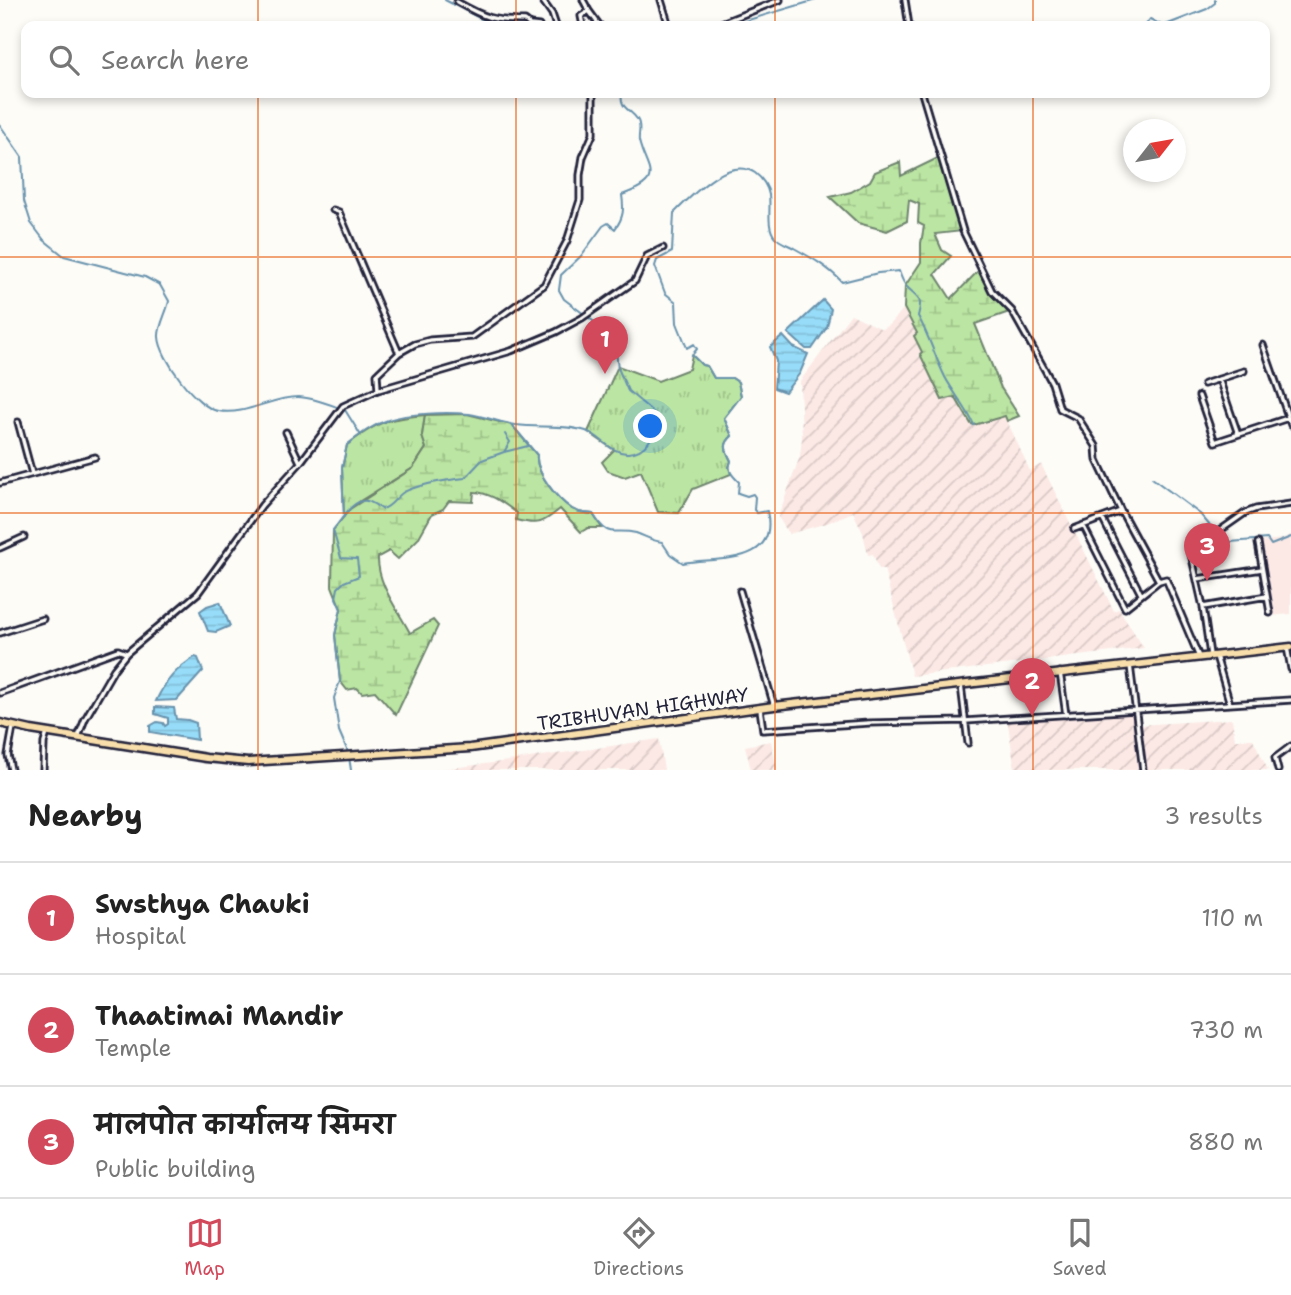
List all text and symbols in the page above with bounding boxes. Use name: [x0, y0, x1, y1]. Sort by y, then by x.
search box: [21, 21, 1270, 98]
icon: search: [45, 41, 83, 79]
text: Search here: [101, 42, 250, 77]
north arrow: [1123, 119, 1186, 182]
pin: 1: [582, 316, 628, 374]
your location: [633, 409, 667, 443]
pin: 3: [1184, 523, 1230, 581]
pin: 2: [1009, 658, 1055, 716]
street label: TRIBHUVAN HIGHWAY: [536, 682, 751, 736]
text: Nearby: [28, 795, 143, 836]
text: 3 results: [1164, 801, 1263, 831]
text: Swsthya Chauki: [95, 886, 310, 921]
text: 1: [46, 903, 56, 933]
text: 110 m: [1201, 903, 1263, 933]
text: Hospital: [95, 921, 186, 951]
text: Thaatimai Mandir: [95, 998, 343, 1033]
text: 2: [43, 1015, 59, 1045]
text: 730 m: [1189, 1015, 1263, 1045]
text: Temple: [95, 1033, 172, 1063]
text: मालपोत कार्यालय सिमरा: [95, 1107, 395, 1142]
text: 3: [43, 1127, 59, 1157]
text: 880 m: [1188, 1127, 1263, 1157]
text: Public building: [95, 1154, 255, 1184]
tab: Map: [184, 1214, 225, 1281]
tab: Directions: [594, 1214, 684, 1281]
tab: Saved: [1053, 1214, 1107, 1281]

